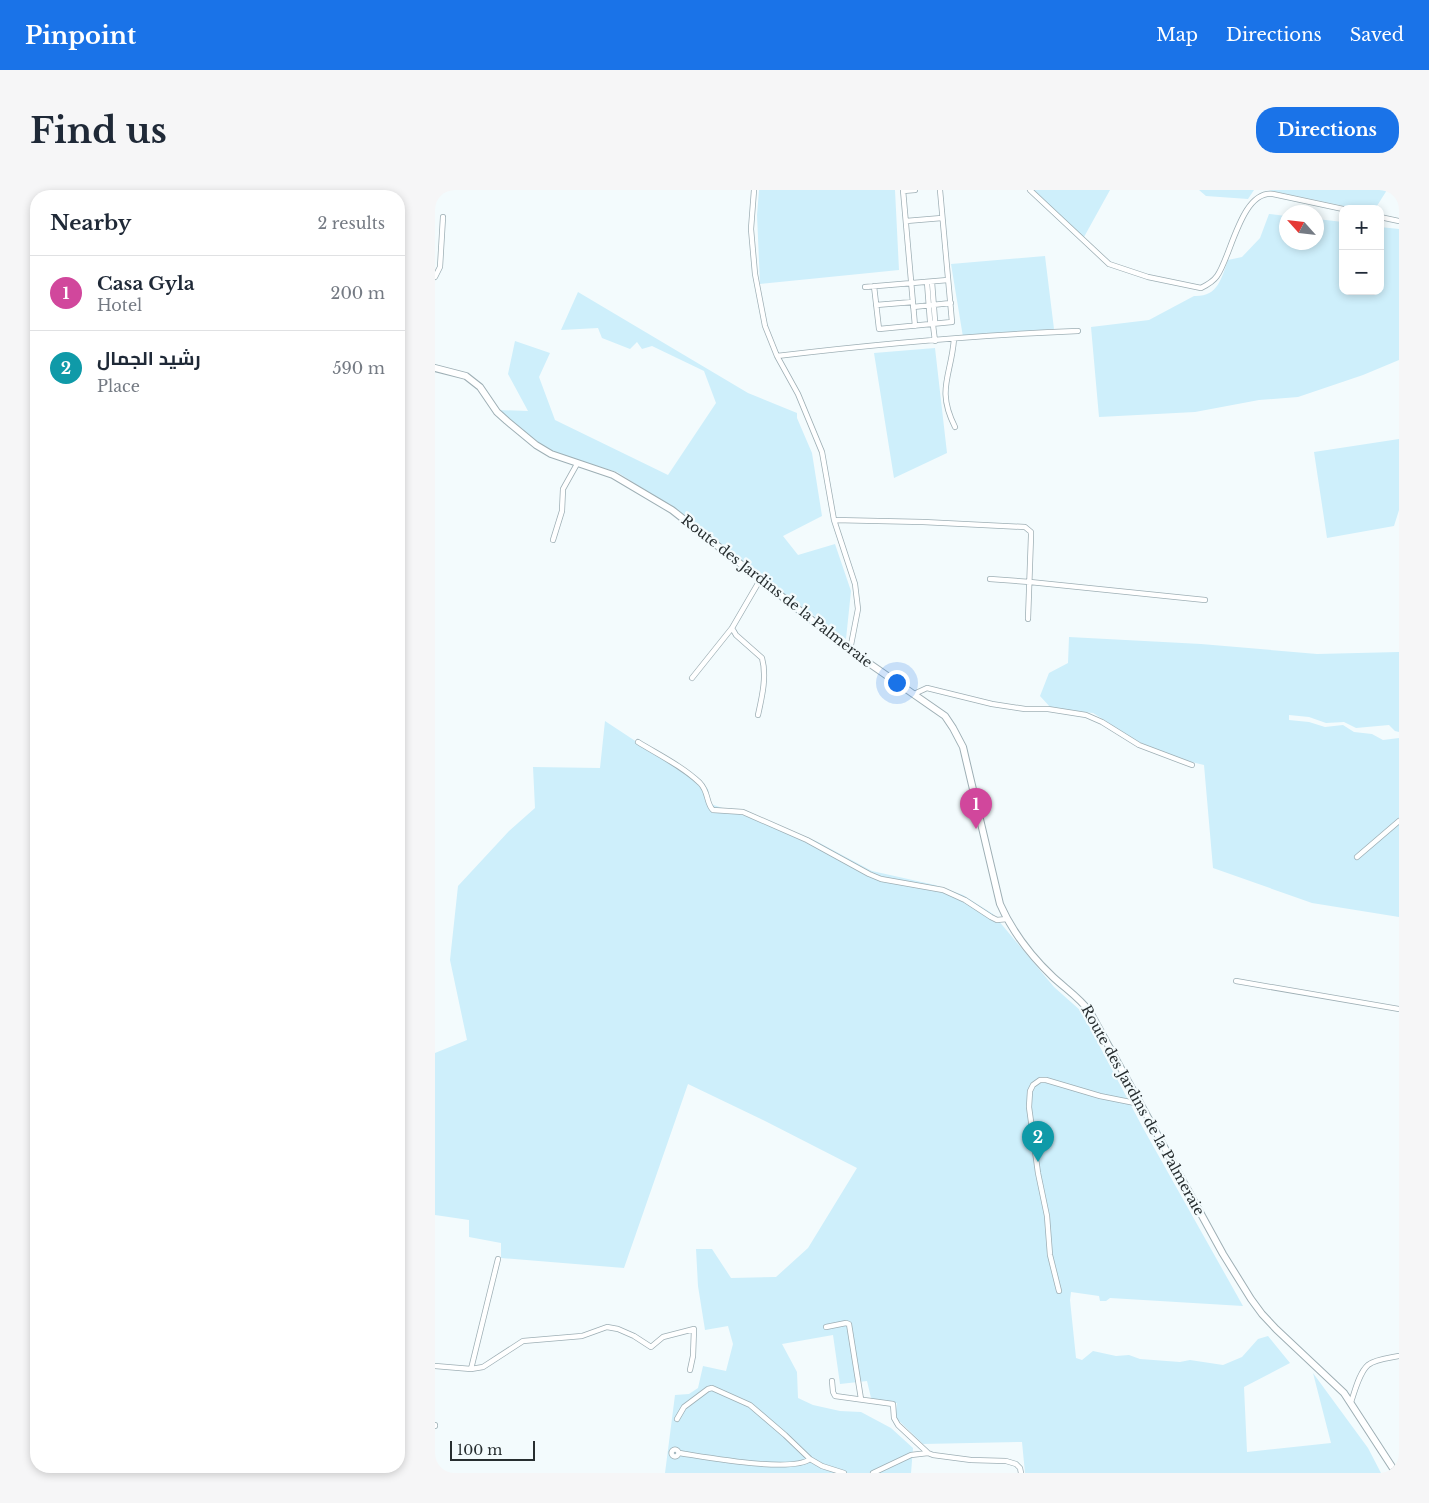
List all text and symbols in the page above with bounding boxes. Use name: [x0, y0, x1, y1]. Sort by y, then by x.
text: Pinpoint: [25, 21, 136, 50]
text: Map: [1156, 24, 1198, 46]
text: Directions: [1226, 24, 1322, 46]
text: Saved: [1350, 24, 1404, 46]
button: Directions: [1256, 107, 1399, 153]
text: Find us: [30, 109, 167, 152]
north arrow: [1279, 205, 1324, 250]
map controls: [1339, 205, 1384, 295]
button: +: [1339, 205, 1384, 250]
text: Nearby: [50, 210, 131, 236]
text: 2 results: [317, 213, 385, 233]
button: −: [1339, 250, 1384, 295]
text: Casa Gyla: [97, 272, 195, 295]
text: 1: [63, 283, 69, 303]
text: 200 m: [331, 283, 385, 303]
text: Hotel: [97, 295, 142, 315]
text: رشيد الجمال: [97, 347, 201, 370]
text: 2: [61, 358, 71, 378]
text: 590 m: [332, 358, 385, 378]
text: Place: [97, 376, 140, 396]
street label: Route des Jardins de la Palmeraie: [678, 511, 876, 671]
your location: [884, 670, 910, 696]
pin: 1: [960, 788, 992, 829]
street label: Route des Jardins de la Palmeraie: [1077, 1002, 1209, 1218]
pin: 2: [1022, 1121, 1054, 1162]
scale bar: [450, 1438, 535, 1461]
text: 100 m: [457, 1441, 502, 1459]

